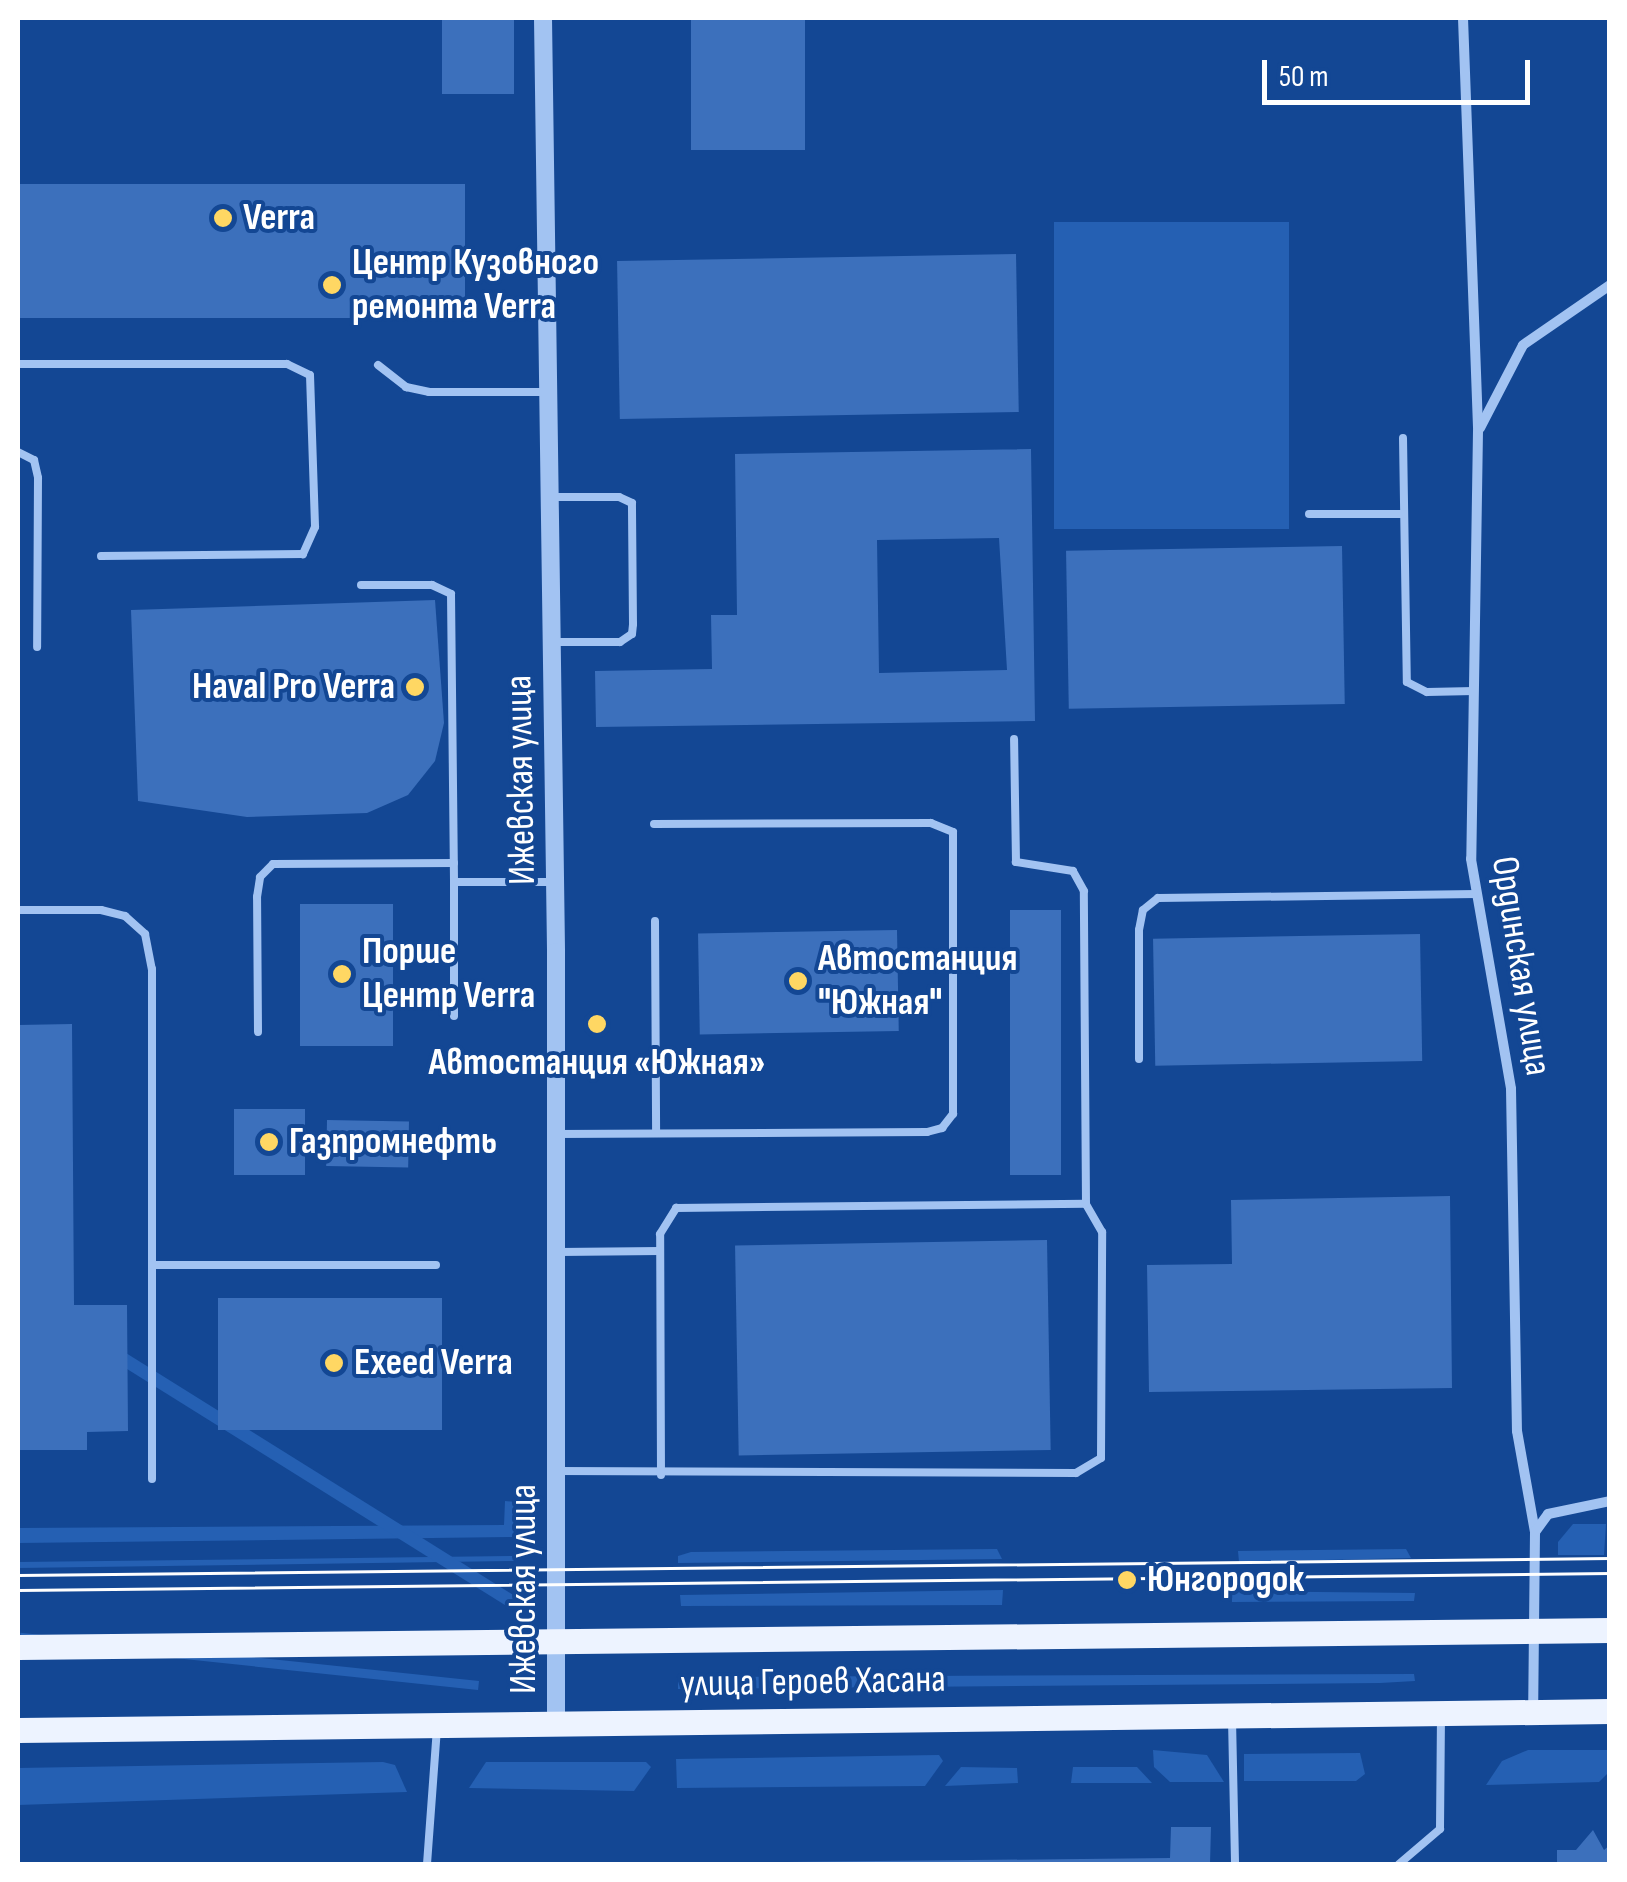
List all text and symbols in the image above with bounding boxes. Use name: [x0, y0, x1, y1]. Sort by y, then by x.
scale bar: [1267, 40, 1534, 102]
text: 50 m: [1279, 59, 1328, 95]
place label: Verra: [243, 195, 315, 241]
marker: Verra: [212, 207, 234, 229]
place label: Центр Кузовного ремонта Verra: [352, 240, 599, 330]
marker: Центр Кузовного ремонта Verra: [321, 274, 343, 296]
place label: Haval Pro Verra: [192, 664, 395, 710]
street label: Ижевская улица: [496, 675, 546, 885]
marker: Haval Pro Verra: [404, 676, 426, 698]
street label: Ординская улица: [1481, 853, 1561, 1079]
place label: Порше Центр Verra: [362, 929, 535, 1018]
place label: Автостанция "Южная": [818, 936, 1017, 1026]
marker: Порше Центр Verra: [331, 963, 353, 985]
marker: Автостанция "Южная": [787, 970, 809, 992]
marker: Автостанция «Южная»: [586, 1013, 608, 1035]
place label: Автостанция «Южная»: [429, 1040, 765, 1086]
place label: Газпромнефть: [289, 1119, 497, 1165]
marker: Газпромнефть: [258, 1131, 280, 1153]
place label: Exeed Verra: [354, 1340, 513, 1386]
marker: Exeed Verra: [323, 1352, 345, 1374]
street label: Ижевская улица: [501, 1484, 547, 1694]
place label: Юнгородок: [1147, 1557, 1304, 1603]
marker: Юнгородок: [1116, 1569, 1138, 1591]
street label: улица Героев Хасана: [680, 1657, 946, 1707]

